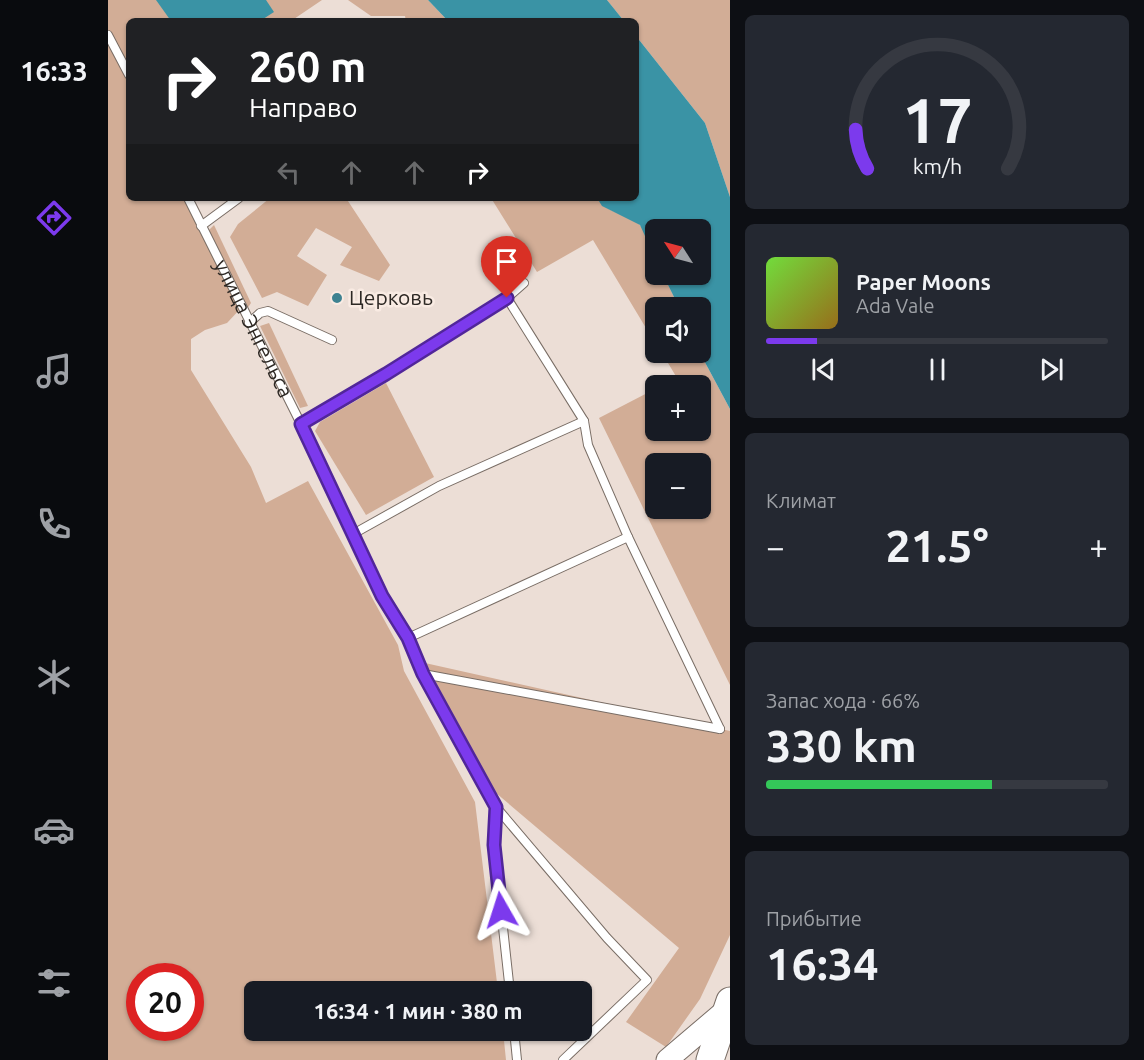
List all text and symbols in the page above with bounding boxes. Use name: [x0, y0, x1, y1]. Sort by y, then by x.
icon: right: [150, 42, 228, 120]
text: 260 m: [249, 43, 366, 90]
text: 16:33: [20, 56, 88, 86]
text: 17: [902, 85, 972, 155]
text: Направо: [249, 92, 358, 122]
text: km/h: [912, 154, 962, 178]
icon: left: [272, 156, 305, 189]
icon: ahead: [335, 156, 368, 189]
icon: ahead: [398, 156, 431, 189]
icon: right: [461, 156, 494, 189]
icon: directions: [33, 197, 75, 239]
north arrow: [645, 219, 711, 285]
map controls: [645, 219, 711, 519]
pin: [481, 236, 532, 298]
icon: arrive: [490, 245, 523, 278]
street label: улица Энгельса: [210, 255, 299, 401]
text: Paper Moons: [856, 269, 991, 294]
place label: Церковь: [349, 285, 433, 309]
marker: Церковь: [330, 291, 344, 305]
text: Ada Vale: [856, 294, 934, 317]
button: sound: [645, 297, 711, 363]
icon: music: [33, 350, 75, 392]
icon: previous: [807, 353, 840, 386]
icon: pause: [921, 353, 954, 386]
icon: next: [1035, 353, 1068, 386]
button: +: [645, 375, 711, 441]
button: −: [645, 453, 711, 519]
text: Климат: [766, 489, 836, 512]
icon: phone: [33, 503, 75, 545]
text: 21.5°: [885, 520, 989, 571]
text: −: [766, 528, 785, 565]
text: +: [1089, 528, 1108, 565]
icon: climate: [33, 656, 75, 698]
text: Запас хода · 66%: [766, 689, 920, 712]
text: 330 km: [766, 720, 917, 771]
icon: car: [33, 809, 75, 851]
position arrow: [469, 878, 533, 942]
text: Прибытие: [766, 907, 862, 930]
text: 16:34: [766, 938, 879, 989]
icon: filters: [33, 962, 75, 1004]
speed limit sign: 20: [126, 963, 204, 1041]
text: 16:34 · 1 мин · 380 m: [314, 998, 522, 1023]

